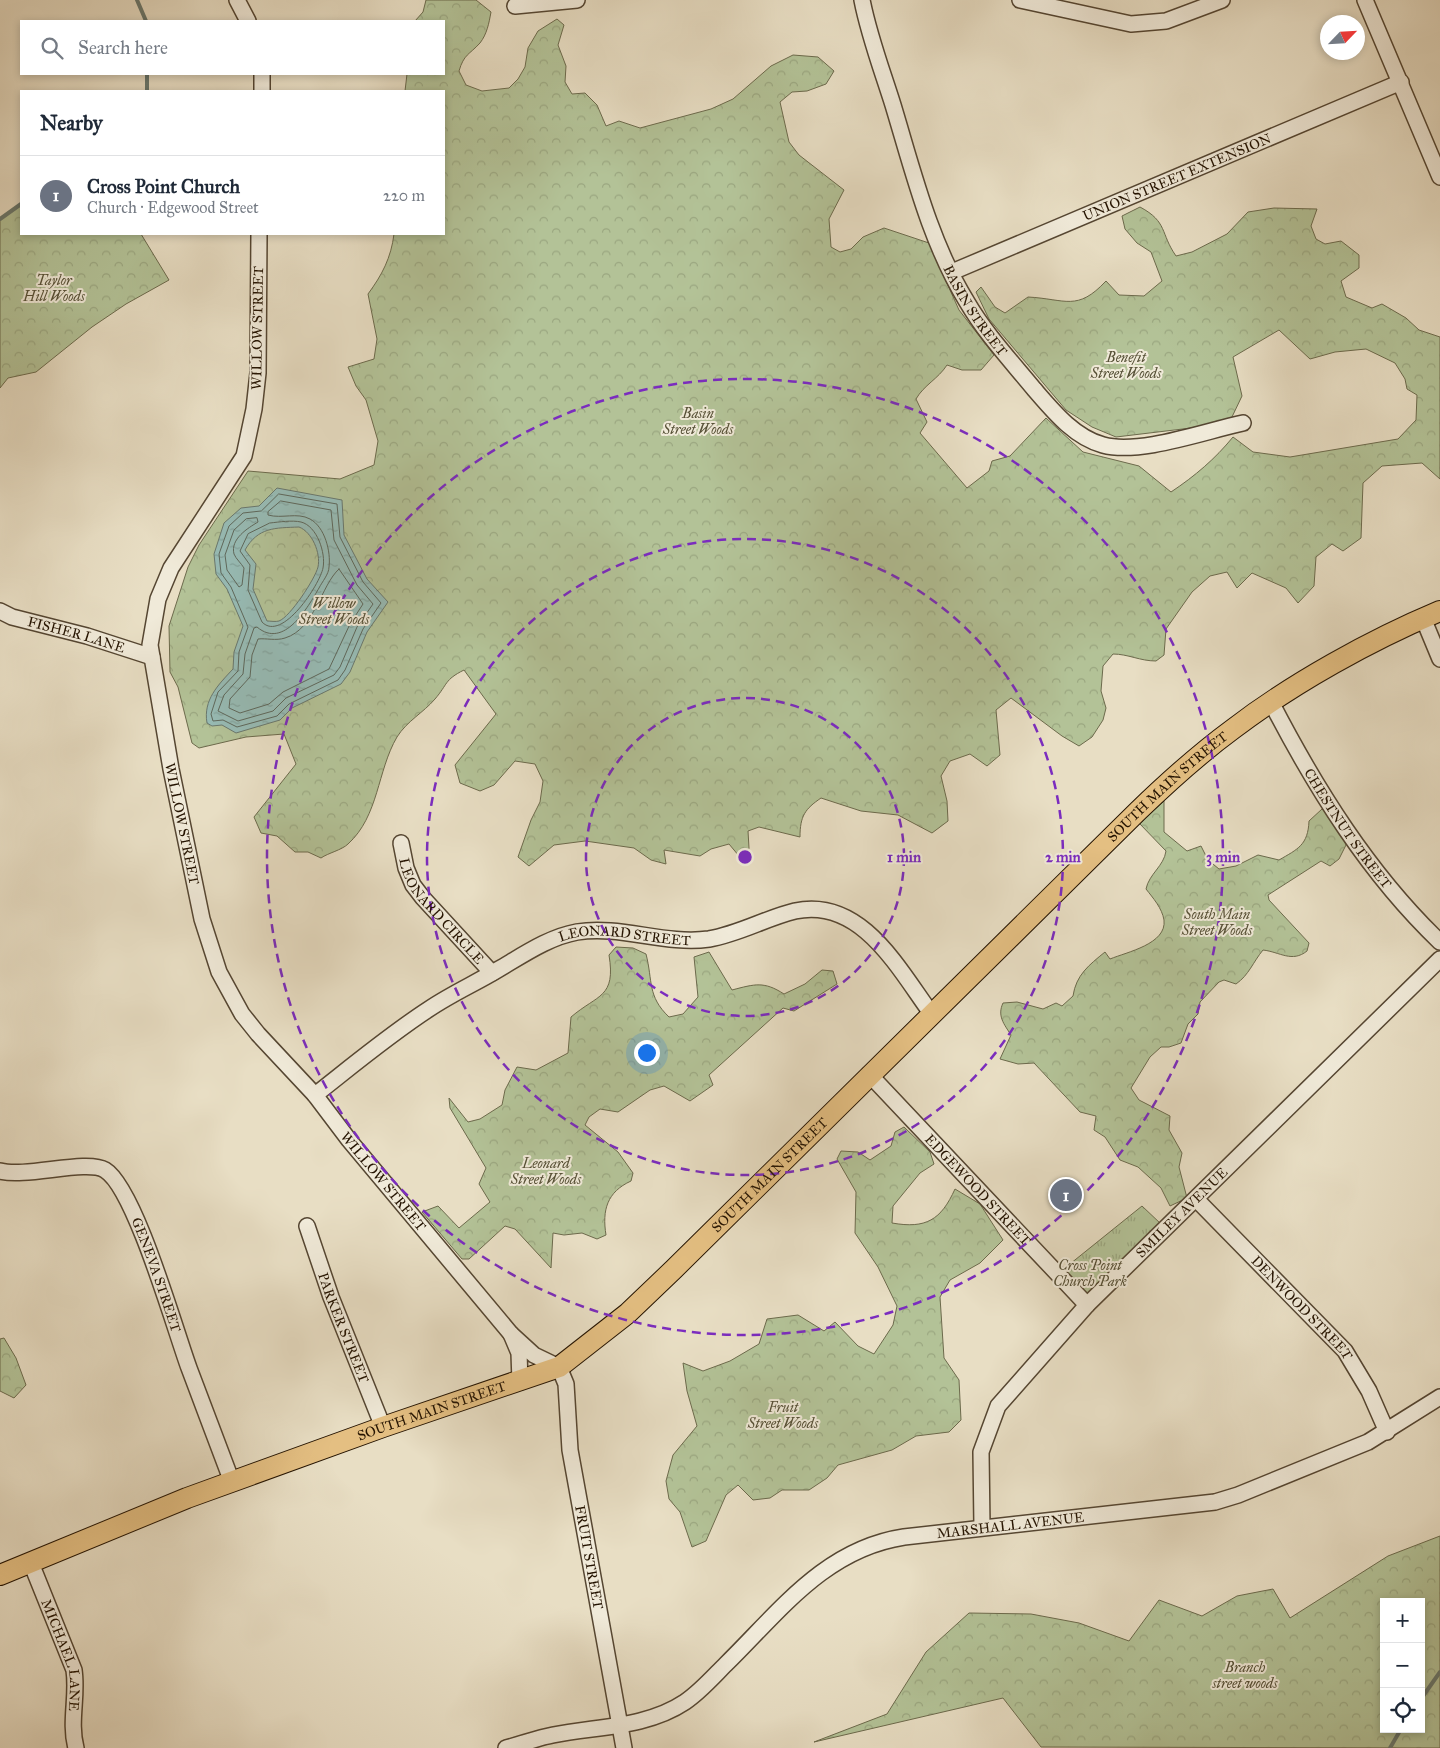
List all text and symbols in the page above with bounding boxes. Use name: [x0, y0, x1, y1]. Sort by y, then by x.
north arrow: [1320, 15, 1365, 60]
search box: [20, 20, 445, 75]
icon: search: [38, 34, 66, 62]
text: Search here: [78, 36, 168, 59]
text: Nearby: [40, 110, 103, 136]
street label: UNION STREET EXTENSION: [1080, 130, 1274, 225]
text: Cross Point Church: [87, 175, 240, 198]
text: 1: [53, 186, 59, 205]
text: 220 m: [383, 186, 425, 205]
text: Church · Edgewood Street: [87, 198, 259, 217]
street label: BASIN STREET: [939, 262, 1011, 360]
street label: WILLOW STREET: [248, 266, 267, 390]
park label: Taylor Hill Woods: [22, 272, 86, 305]
park label: Benefit Street Woods: [1090, 349, 1162, 382]
park label: Basin Street Woods: [662, 405, 734, 438]
park label: Willow Street Woods: [298, 595, 370, 628]
street label: FISHER LANE: [26, 613, 127, 657]
street label: SOUTH MAIN STREET: [1104, 728, 1231, 846]
street label: WILLOW STREET: [161, 761, 203, 887]
street label: CHESTNUT STREET: [1300, 765, 1395, 892]
centre of rings: [736, 848, 754, 866]
text: 1 min: [887, 848, 922, 866]
text: 2 min: [1045, 848, 1082, 866]
text: 3 min: [1206, 848, 1241, 867]
street label: LEONARD CIRCLE: [395, 857, 487, 968]
park label: South Main Street Woods: [1181, 906, 1253, 939]
street label: LEONARD STREET: [556, 922, 691, 949]
your location: [634, 1040, 660, 1066]
street label: SOUTH MAIN STREET: [708, 1114, 832, 1236]
street label: WILLOW STREET: [337, 1129, 430, 1235]
street label: EDGEWOOD STREET: [921, 1131, 1035, 1249]
park label: Leonard Street Woods: [510, 1155, 582, 1188]
street label: SMILEY AVENUE: [1132, 1164, 1231, 1261]
pin: 1: [1050, 1176, 1082, 1214]
street label: GENEVA STREET: [128, 1215, 185, 1335]
street label: DENWOOD STREET: [1248, 1253, 1356, 1363]
park label: Cross Point Church Park: [1053, 1257, 1127, 1290]
street label: PARKER STREET: [314, 1270, 373, 1386]
street label: SOUTH MAIN STREET: [355, 1378, 509, 1445]
park label: Fruit Street Woods: [747, 1399, 819, 1432]
street label: FRUIT STREET: [571, 1504, 607, 1611]
street label: MARSHALL AVENUE: [936, 1509, 1085, 1542]
street label: MICHAEL LANE: [37, 1597, 83, 1712]
map controls: [1380, 1598, 1425, 1733]
button: +: [1380, 1598, 1425, 1643]
button: −: [1380, 1643, 1425, 1688]
park label: Branch street woods: [1212, 1659, 1278, 1692]
button: locate: [1380, 1688, 1425, 1733]

